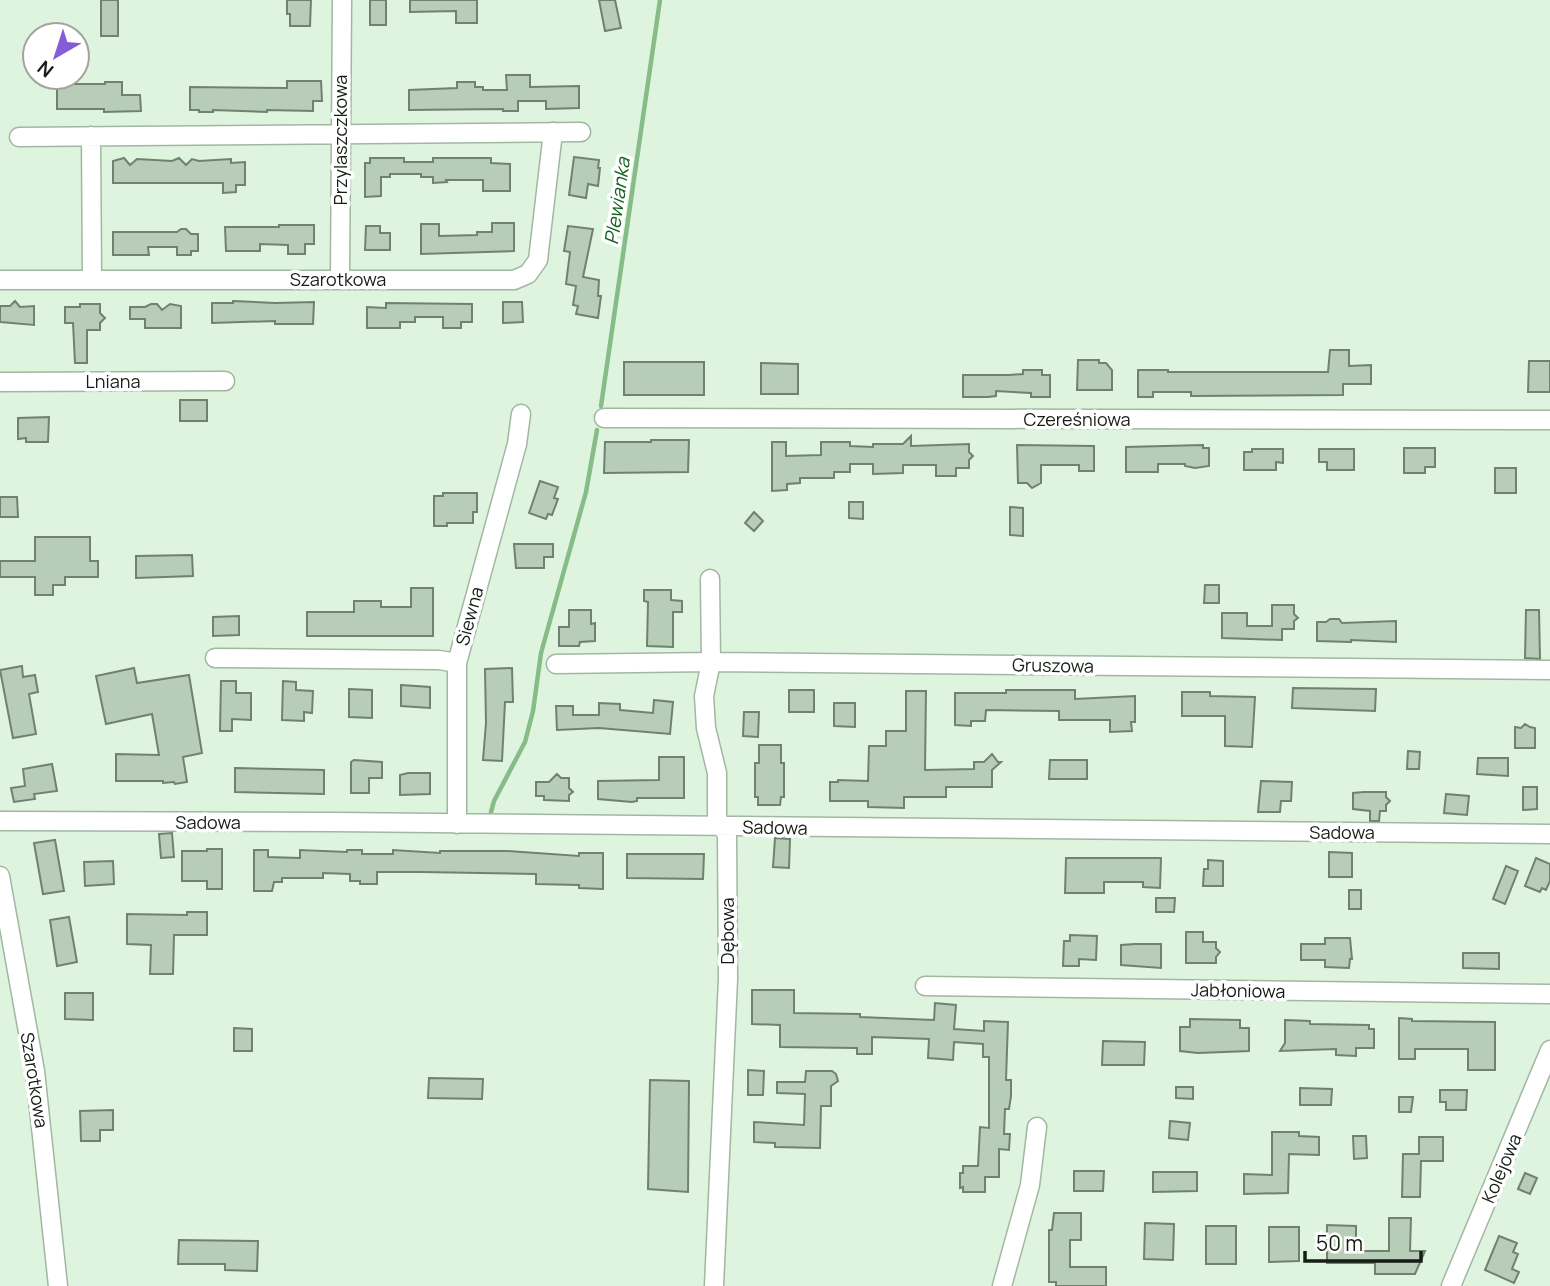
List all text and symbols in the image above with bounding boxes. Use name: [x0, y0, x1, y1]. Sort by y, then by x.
north arrow: [21, 21, 91, 91]
text: N: [32, 55, 59, 84]
street label: Przylaszczkowa: [328, 75, 352, 205]
water label: Plewianka: [598, 154, 636, 246]
street label: Szarotkowa: [290, 267, 386, 291]
street label: Lniana: [86, 369, 140, 393]
street label: Czereśniowa: [1024, 407, 1130, 431]
street label: Siewna: [450, 584, 488, 648]
street label: Gruszowa: [1012, 652, 1094, 678]
street label: Sadowa: [175, 810, 241, 834]
street label: Sadowa: [742, 814, 808, 840]
street label: Sadowa: [1309, 820, 1375, 844]
street label: Dębowa: [715, 898, 739, 964]
street label: Jabłoniowa: [1191, 977, 1285, 1003]
street label: Szarotkowa: [16, 1030, 54, 1130]
street label: Kolejowa: [1476, 1130, 1526, 1206]
scale bar: [1305, 1220, 1420, 1264]
text: 50 m: [1316, 1229, 1363, 1257]

